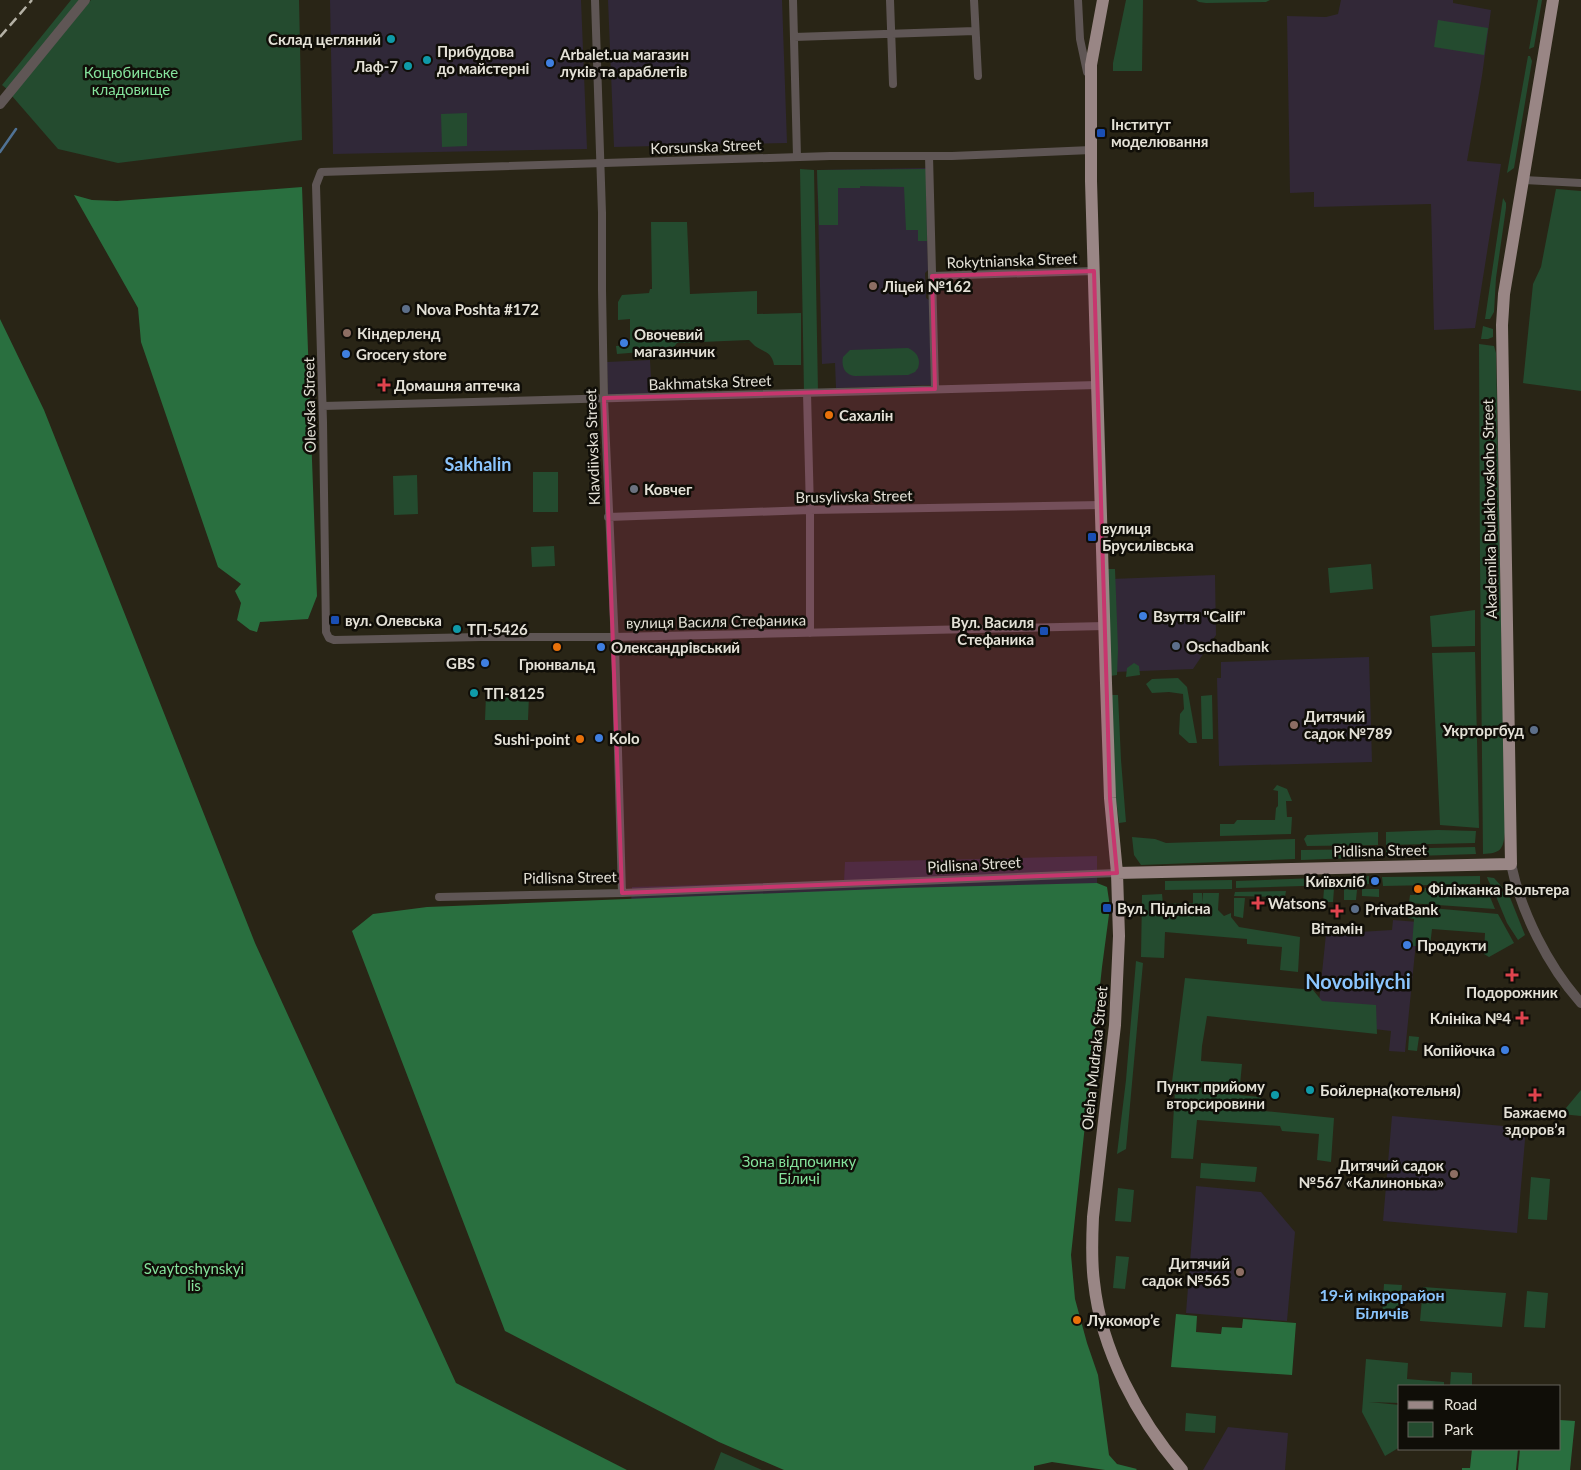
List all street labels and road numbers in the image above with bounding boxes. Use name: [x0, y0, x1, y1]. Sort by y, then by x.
street label: Korsunska Street: [650, 135, 763, 157]
street label: Rokytnianska Street: [946, 249, 1078, 271]
street label: Olevska Street: [299, 356, 319, 453]
street label: Bakhmatska Street: [648, 371, 772, 393]
street label: Klavdiivska Street: [581, 388, 603, 505]
street label: Akademika Bulakhovskoho Street: [1478, 398, 1500, 619]
street label: Brusylivska Street: [795, 486, 913, 506]
street label: вулиця Василя Стефаника: [626, 610, 806, 632]
street label: Pidlisna Street: [1333, 840, 1428, 860]
street label: Pidlisna Street: [927, 853, 1022, 875]
street label: Pidlisna Street: [523, 867, 618, 887]
street label: Oleha Mudraka Street: [1077, 984, 1111, 1131]

